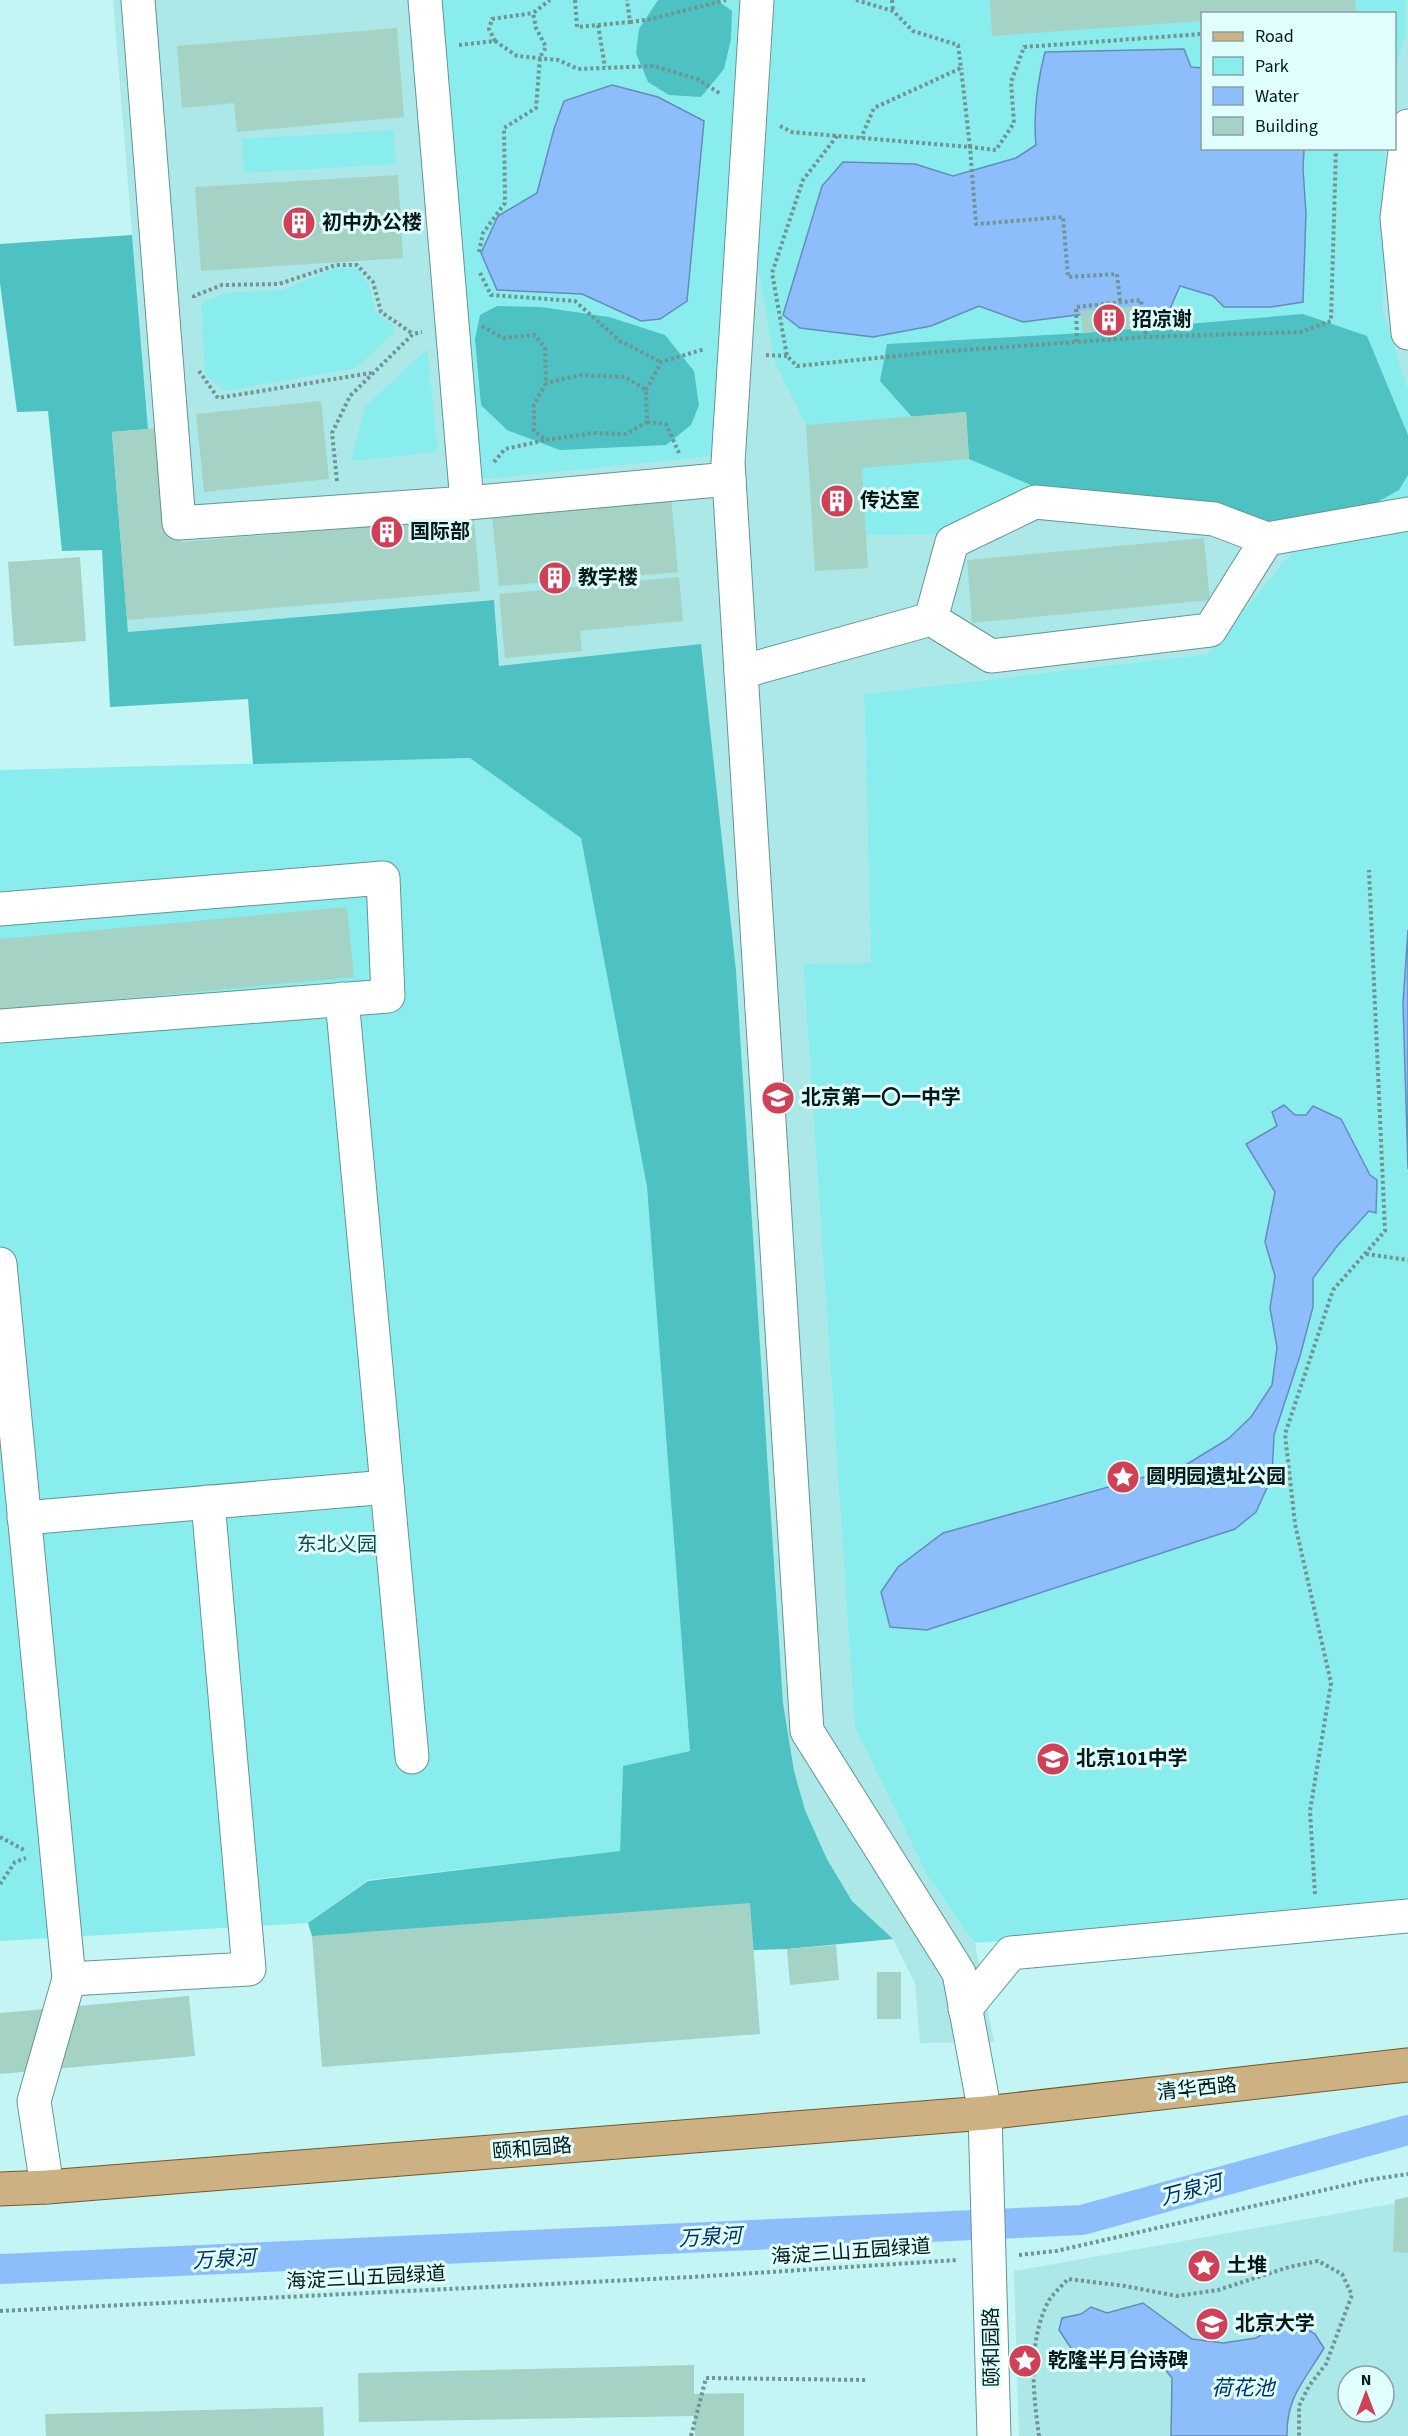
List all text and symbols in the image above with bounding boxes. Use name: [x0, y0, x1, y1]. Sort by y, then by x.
legend: [1201, 12, 1396, 150]
text: Road: [1255, 24, 1294, 49]
text: Park: [1255, 54, 1289, 79]
text: Water: [1255, 84, 1299, 109]
text: Building: [1255, 114, 1318, 139]
building icon: 初中办公楼: [281, 205, 317, 241]
place label: 初中办公楼: [322, 209, 422, 237]
building icon: 招凉谢: [1091, 302, 1127, 338]
place label: 招凉谢: [1132, 306, 1192, 334]
building icon: 传达室: [819, 483, 855, 519]
place label: 传达室: [860, 487, 920, 515]
building icon: 国际部: [369, 514, 405, 550]
place label: 国际部: [410, 518, 470, 546]
building icon: 教学楼: [537, 560, 573, 596]
place label: 教学楼: [578, 564, 638, 592]
school or university icon: 北京第一〇一中学: [760, 1080, 796, 1116]
place label: 北京第一〇一中学: [801, 1084, 961, 1112]
place icon: 圆明园遗址公园: [1105, 1459, 1141, 1495]
place label: 圆明园遗址公园: [1146, 1463, 1286, 1491]
park label: 东北义园: [297, 1531, 377, 1559]
school or university icon: 北京101中学: [1035, 1741, 1071, 1777]
place label: 北京101中学: [1076, 1745, 1188, 1773]
street label: 清华西路: [1156, 2071, 1238, 2107]
street label: 颐和园路: [491, 2132, 573, 2166]
water label: 万泉河: [1157, 2166, 1229, 2213]
water label: 万泉河: [678, 2220, 746, 2254]
street label: 海淀三山五园绿道: [770, 2232, 932, 2272]
water label: 万泉河: [192, 2242, 260, 2276]
place icon: 土堆: [1186, 2248, 1222, 2284]
place label: 土堆: [1227, 2252, 1267, 2280]
street label: 海淀三山五园绿道: [285, 2260, 447, 2296]
school or university icon: 北京大学: [1194, 2306, 1230, 2342]
street label: 颐和园路: [977, 2307, 1007, 2387]
place label: 北京大学: [1235, 2310, 1315, 2338]
place icon: 乾隆半月台诗碑: [1007, 2343, 1043, 2379]
place label: 乾隆半月台诗碑: [1048, 2347, 1188, 2375]
north arrow: [1336, 2364, 1396, 2424]
text: N: [1361, 2369, 1371, 2391]
water label: 荷花池: [1212, 2373, 1276, 2403]

